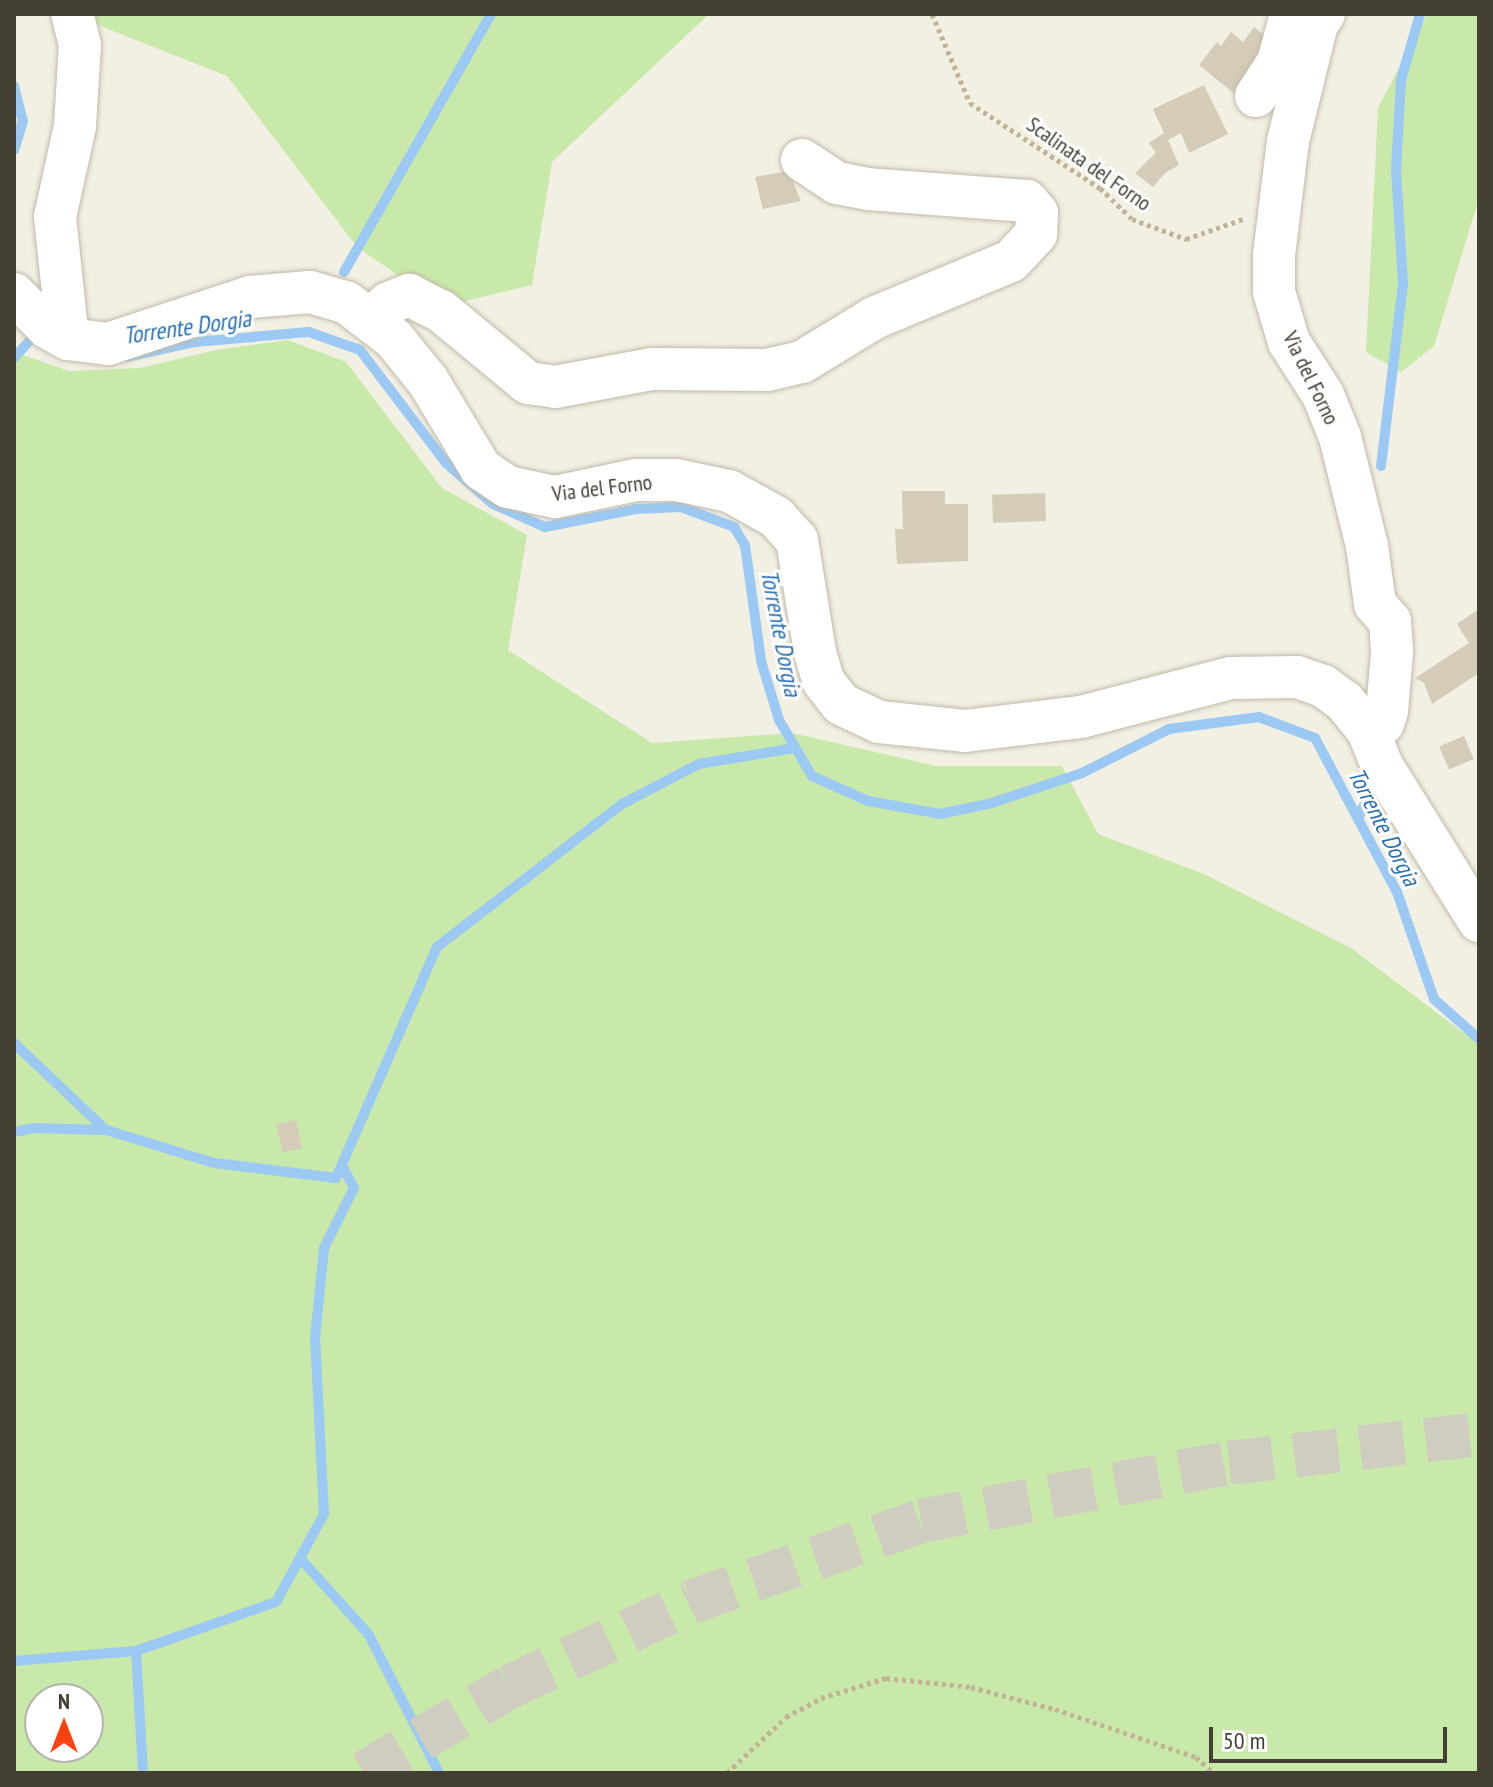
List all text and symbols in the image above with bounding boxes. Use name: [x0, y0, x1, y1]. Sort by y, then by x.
street label: Scalinata del Forno: [1022, 111, 1156, 217]
water label: Torrente Dorgia: [121, 304, 253, 350]
street label: Via del Forno: [1277, 327, 1345, 429]
street label: Via del Forno: [550, 469, 654, 507]
water label: Torrente Dorgia: [755, 567, 807, 699]
water label: Torrente Dorgia: [1342, 763, 1426, 891]
north arrow: [24, 1683, 104, 1763]
text: N: [58, 1687, 70, 1715]
scale bar: [1213, 1711, 1451, 1761]
text: 50 m: [1223, 1725, 1265, 1756]

